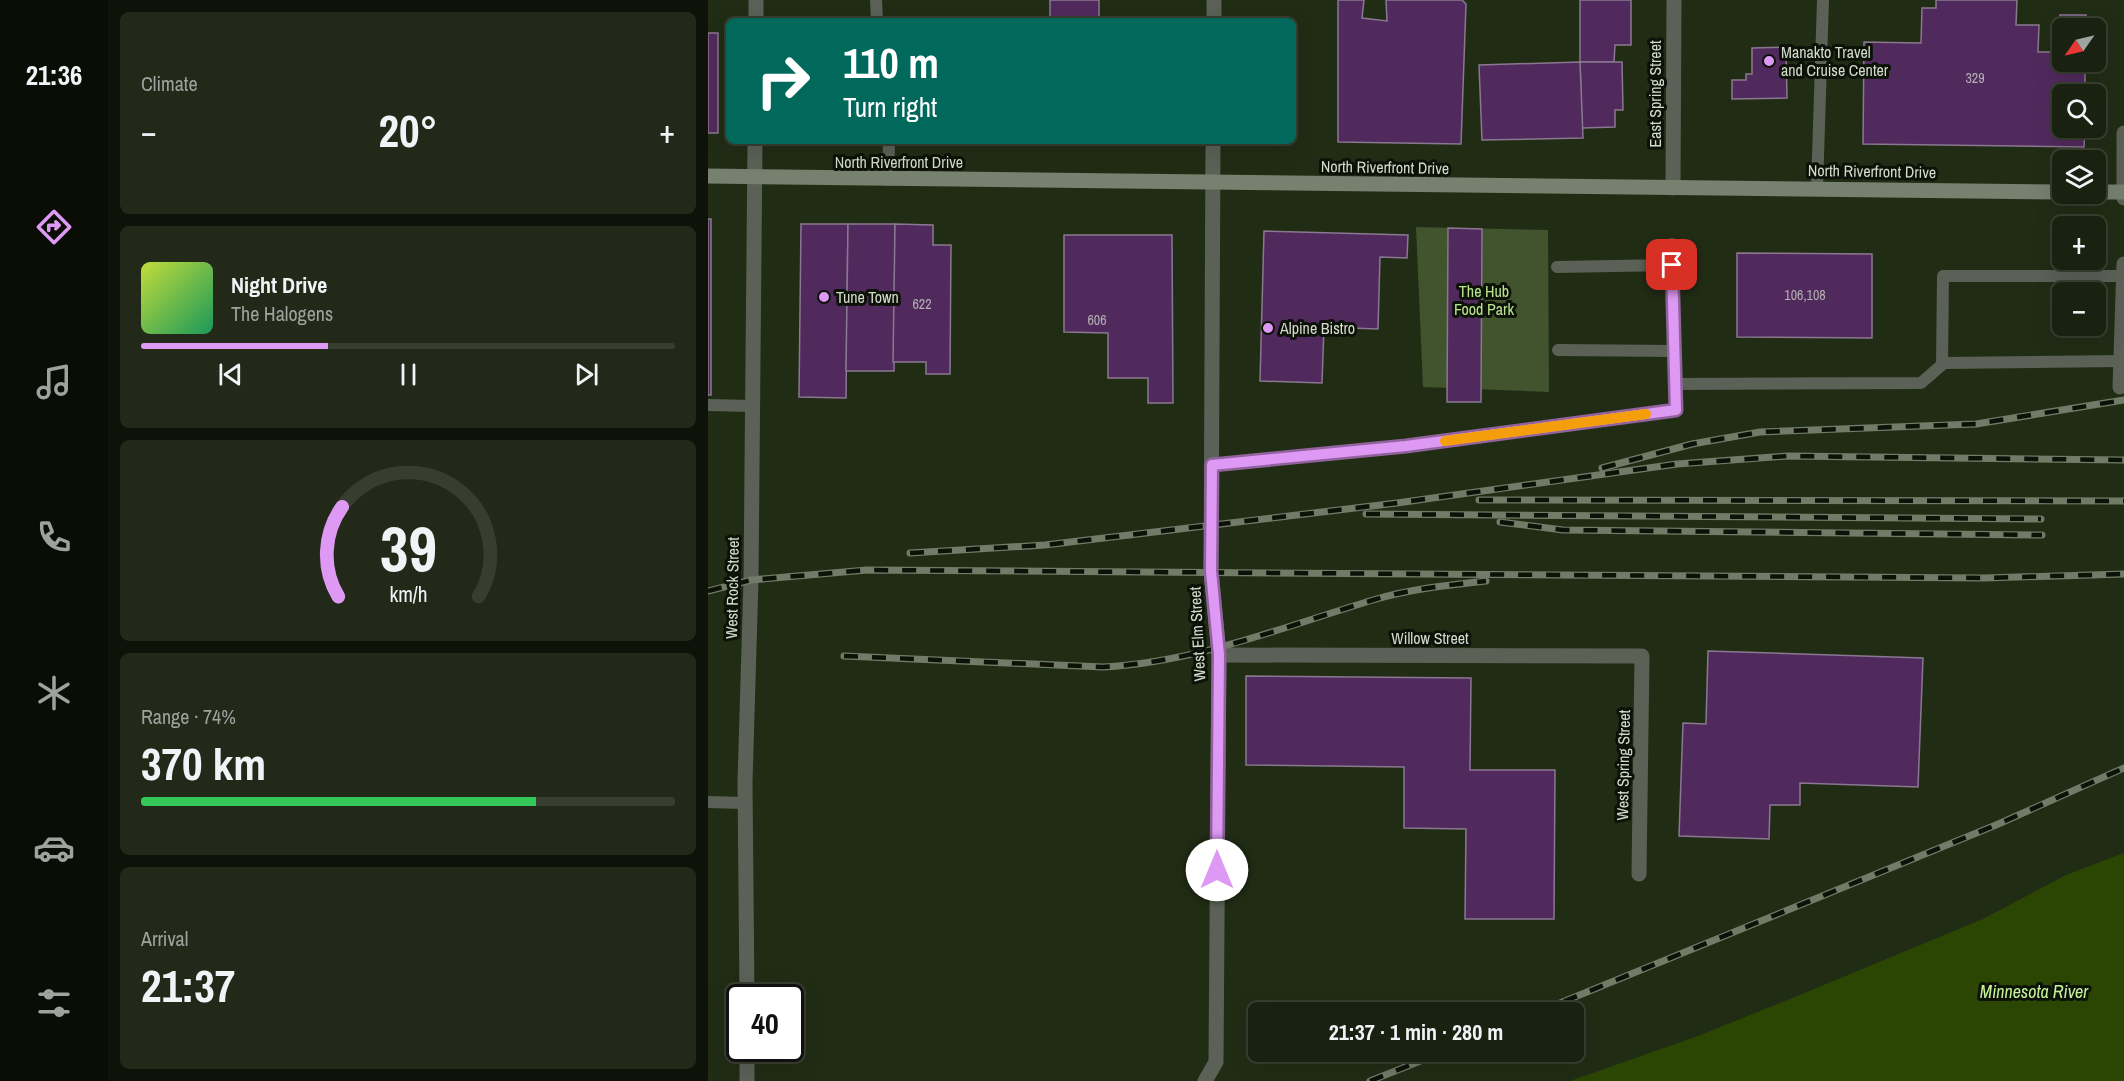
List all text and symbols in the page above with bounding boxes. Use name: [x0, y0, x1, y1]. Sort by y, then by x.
north arrow: [2052, 18, 2106, 72]
map controls: [2052, 18, 2106, 336]
text: 110 m: [843, 35, 939, 91]
street label: East Spring Street: [1644, 40, 1666, 148]
place label: Manakto Travel and Cruise Center: [1781, 41, 1889, 81]
icon: right: [744, 42, 822, 120]
marker: Manakto Travel and Cruise Center: [1762, 54, 1776, 68]
text: 21:36: [26, 57, 82, 93]
house number: 329: [1965, 69, 1985, 87]
text: Climate: [141, 70, 198, 97]
button: search: [2052, 84, 2106, 138]
text: Turn right: [843, 89, 937, 125]
text: 20°: [378, 100, 438, 161]
text: −: [141, 109, 157, 153]
text: +: [659, 109, 675, 153]
button: layers: [2052, 150, 2106, 204]
street label: North Riverfront Drive: [835, 151, 963, 173]
street label: North Riverfront Drive: [1321, 155, 1449, 179]
street label: North Riverfront Drive: [1808, 159, 1936, 183]
icon: directions: [33, 206, 75, 248]
button: +: [2052, 216, 2106, 270]
pin: [1646, 239, 1697, 290]
icon: arrive: [1655, 248, 1688, 281]
text: Night Drive: [231, 270, 327, 300]
park label: The Hub Food Park: [1454, 280, 1514, 320]
button: −: [2052, 282, 2106, 336]
place label: Tune Town: [836, 286, 899, 308]
house number: 106,108: [1784, 286, 1826, 304]
marker: Tune Town: [817, 290, 831, 304]
house number: 622: [912, 295, 932, 313]
text: The Halogens: [231, 300, 333, 327]
house number: 606: [1087, 311, 1107, 329]
place label: Alpine Bistro: [1279, 317, 1355, 339]
marker: Alpine Bistro: [1261, 321, 1275, 335]
icon: previous: [214, 358, 247, 391]
icon: pause: [392, 358, 425, 391]
icon: next: [570, 358, 603, 391]
icon: music: [33, 361, 75, 403]
text: 39: [380, 507, 436, 591]
icon: phone: [33, 516, 75, 558]
street label: West Rock Street: [720, 537, 744, 639]
text: km/h: [389, 581, 427, 610]
street label: West Elm Street: [1184, 586, 1210, 682]
street label: Willow Street: [1391, 627, 1469, 649]
icon: climate: [33, 672, 75, 714]
text: Range · 74%: [141, 703, 236, 730]
street label: West Spring Street: [1611, 709, 1635, 820]
text: 370 km: [141, 733, 266, 794]
icon: car: [33, 827, 75, 869]
position arrow: [1185, 838, 1249, 902]
text: Arrival: [141, 925, 188, 952]
text: 21:37: [141, 955, 235, 1016]
water label: Minnesota River: [1980, 979, 2089, 1004]
icon: filters: [33, 982, 75, 1024]
speed limit sign: 40: [726, 984, 804, 1062]
text: 21:37 · 1 min · 280 m: [1329, 1017, 1503, 1047]

